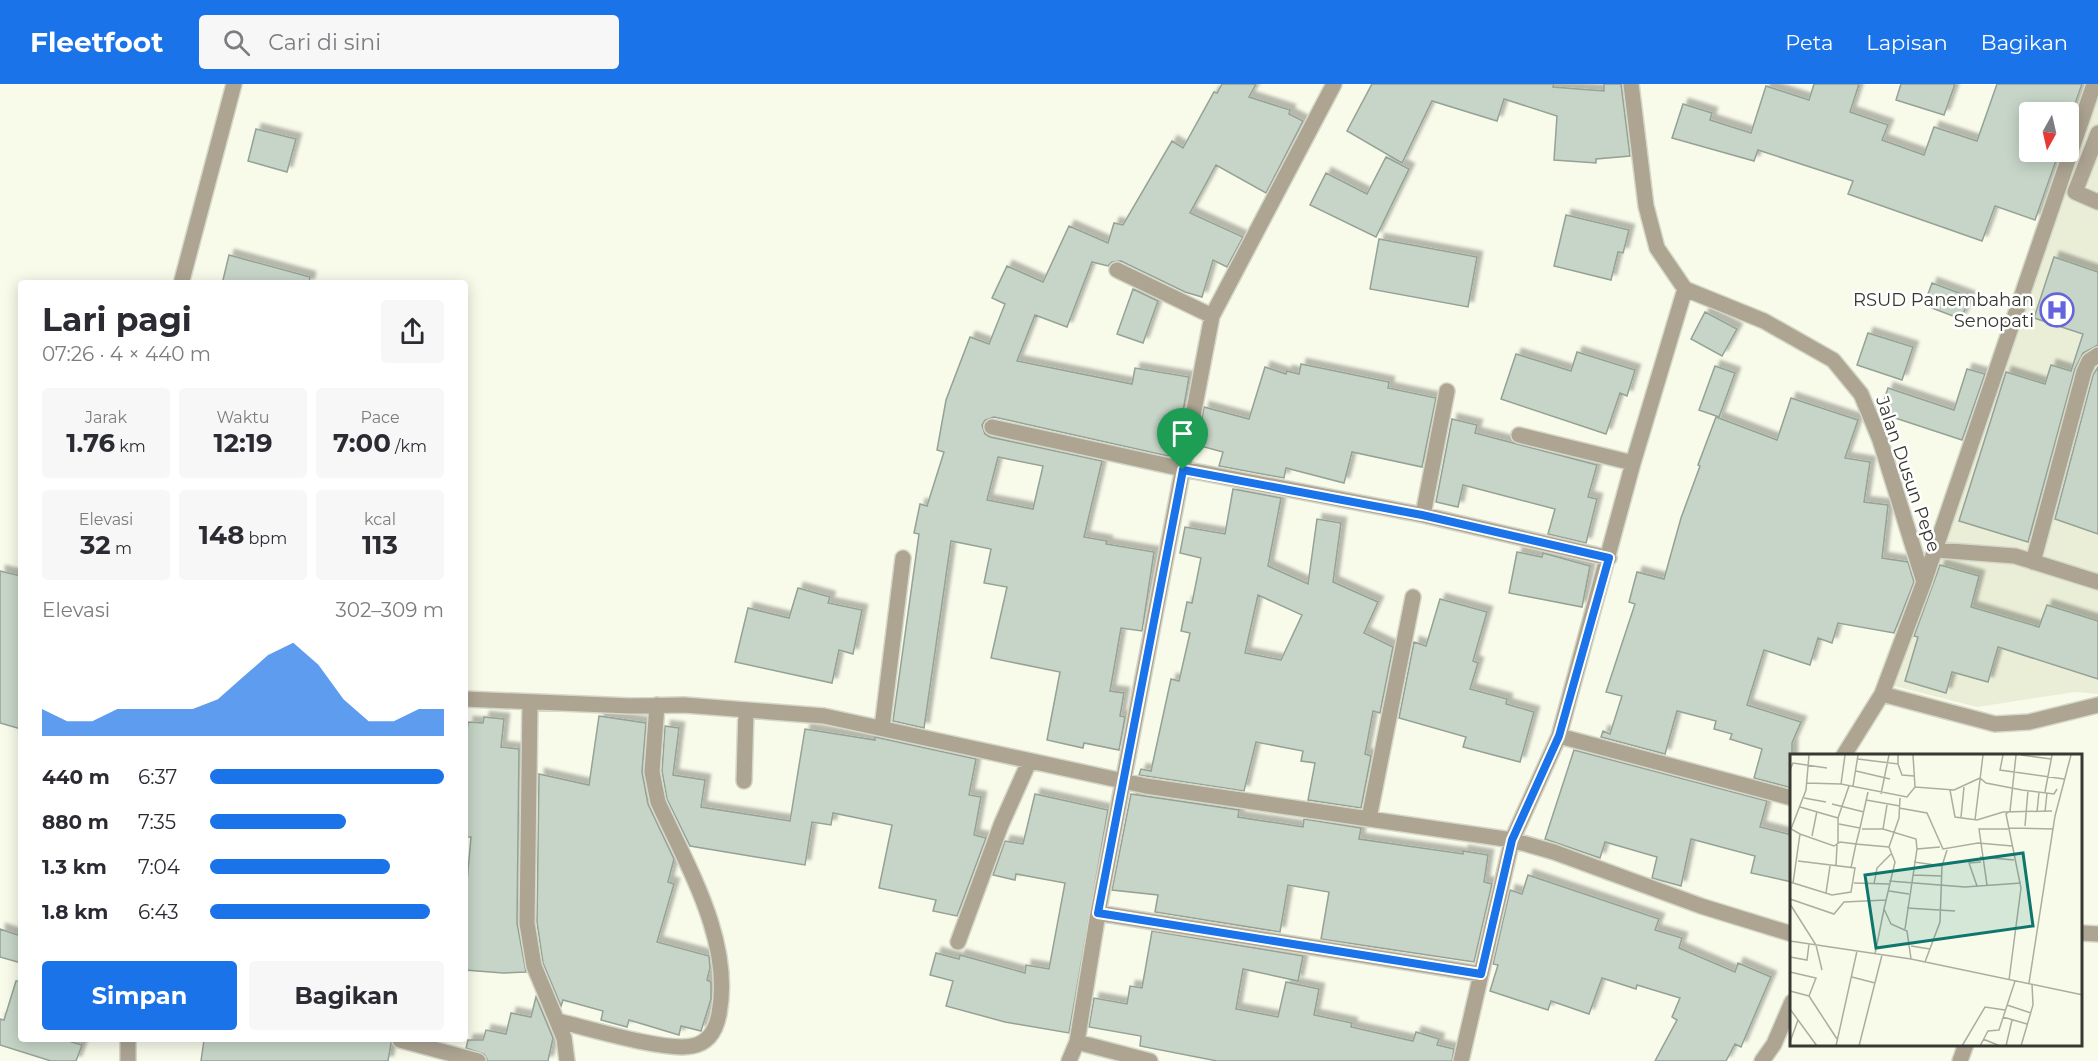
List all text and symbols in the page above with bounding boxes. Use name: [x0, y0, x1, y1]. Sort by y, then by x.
search box: [199, 15, 619, 69]
text: Fleetfoot: [30, 25, 163, 59]
icon: search: [220, 26, 253, 59]
text: Cari di sini: [268, 29, 381, 56]
text: Peta: [1785, 30, 1833, 55]
text: Lapisan: [1866, 30, 1948, 55]
text: Bagikan: [1981, 30, 2068, 55]
north arrow: [2019, 102, 2079, 162]
map controls: [2019, 102, 2079, 162]
place label: RSUD Panembahan Senopati: [1853, 289, 2034, 332]
hospital icon: RSUD Panembahan Senopati: [2039, 292, 2075, 328]
text: Lari pagi: [42, 299, 192, 339]
button: share: [381, 300, 444, 363]
text: 07:26 · 4 × 440 m: [42, 342, 211, 366]
street label: Jalan Dusun Pepe: [1871, 392, 1945, 555]
text: Jarak: [85, 408, 127, 427]
text: Waktu: [216, 408, 270, 427]
text: Pace: [360, 408, 400, 427]
pin: [1157, 408, 1208, 470]
icon: arrive: [1166, 417, 1199, 450]
text: 1.76: [66, 427, 115, 459]
text: 12:19: [213, 427, 273, 459]
text: 7:00: [333, 427, 391, 459]
text: km: [115, 437, 146, 456]
text: /km: [391, 437, 427, 456]
text: Elevasi: [79, 510, 133, 529]
text: kcal: [364, 510, 396, 529]
text: 148: [199, 519, 244, 551]
text: 32: [80, 529, 111, 561]
text: bpm: [244, 529, 287, 548]
text: 113: [362, 529, 398, 561]
text: m: [111, 539, 132, 558]
text: Elevasi: [42, 598, 110, 622]
text: 302–309 m: [336, 598, 444, 622]
inset map: [1790, 754, 2083, 1046]
text: 440 m: [42, 765, 110, 789]
text: 6:37: [138, 765, 177, 789]
text: 880 m: [42, 810, 109, 834]
text: 7:35: [138, 810, 176, 834]
text: 1.3 km: [42, 855, 107, 879]
text: 7:04: [138, 855, 180, 879]
text: 1.8 km: [42, 900, 108, 924]
text: 6:43: [138, 900, 179, 924]
button: Simpan: [42, 961, 237, 1030]
button: Bagikan: [249, 961, 444, 1030]

